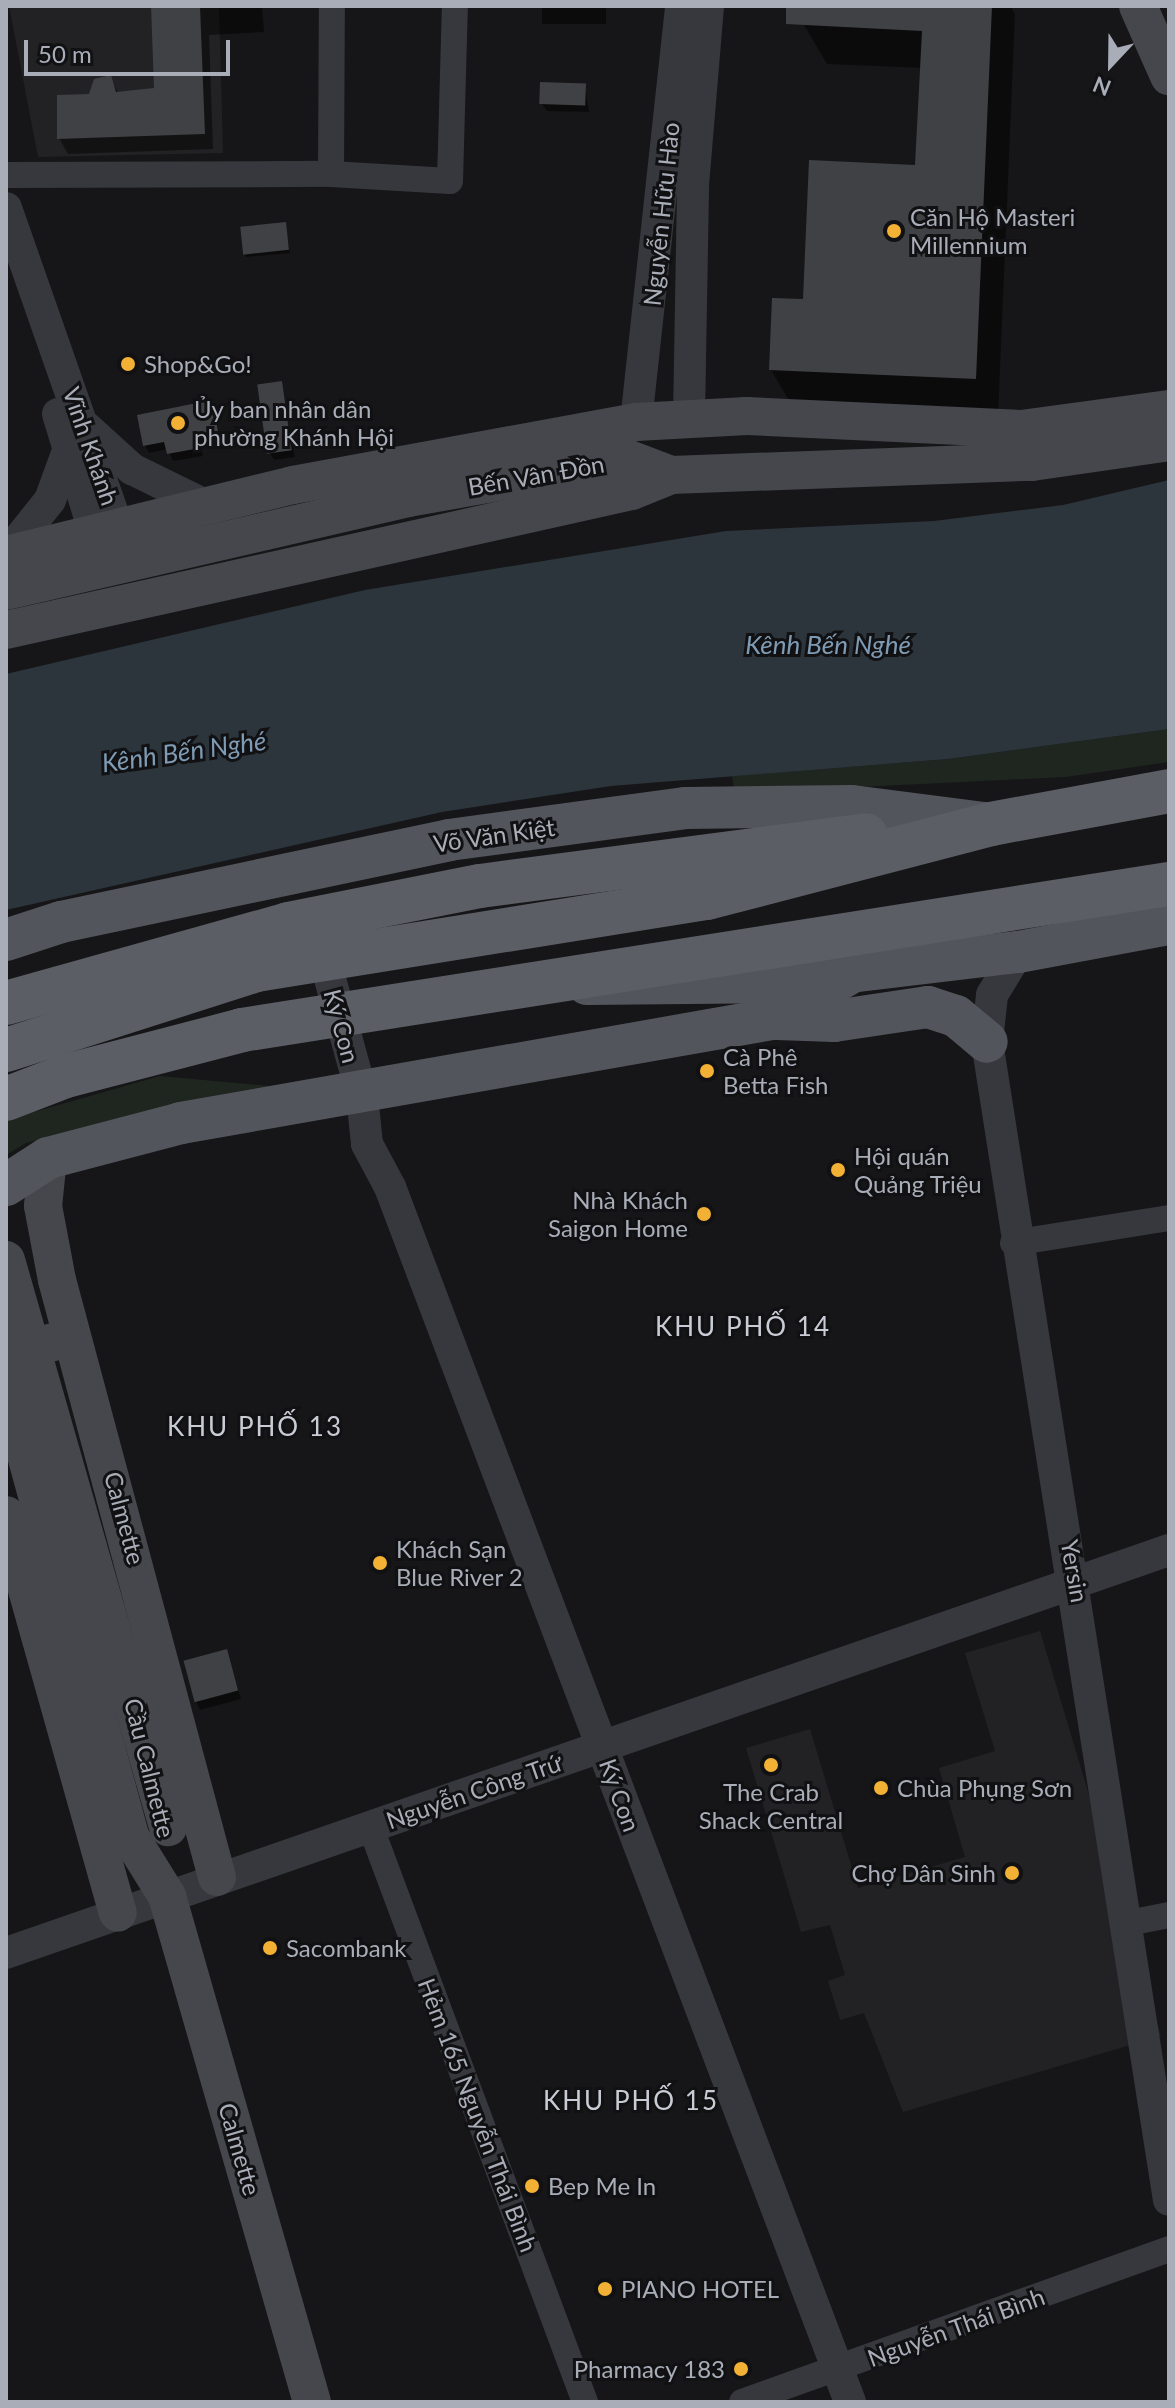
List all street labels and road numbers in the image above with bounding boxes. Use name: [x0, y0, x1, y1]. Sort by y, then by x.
street label: Nguyễn Hữu Hào: [637, 121, 685, 307]
street label: Vĩnh Khánh: [57, 383, 125, 509]
street label: Bến Vân Đồn: [465, 449, 607, 501]
street label: Võ Văn Kiệt: [431, 812, 557, 858]
street label: Ký Con: [318, 986, 366, 1066]
street label: Calmette: [99, 1468, 151, 1568]
street label: Yersin: [1055, 1537, 1095, 1605]
street label: Cầu Calmette: [119, 1695, 181, 1841]
street label: Nguyễn Công Trứ: [382, 1747, 566, 1835]
street label: Ký Con: [593, 1754, 647, 1836]
street label: Hẻm 165 Nguyễn Thái Bình: [412, 1974, 544, 2256]
street label: Calmette: [213, 2099, 267, 2199]
street label: Nguyễn Thái Bình: [863, 2281, 1049, 2373]

